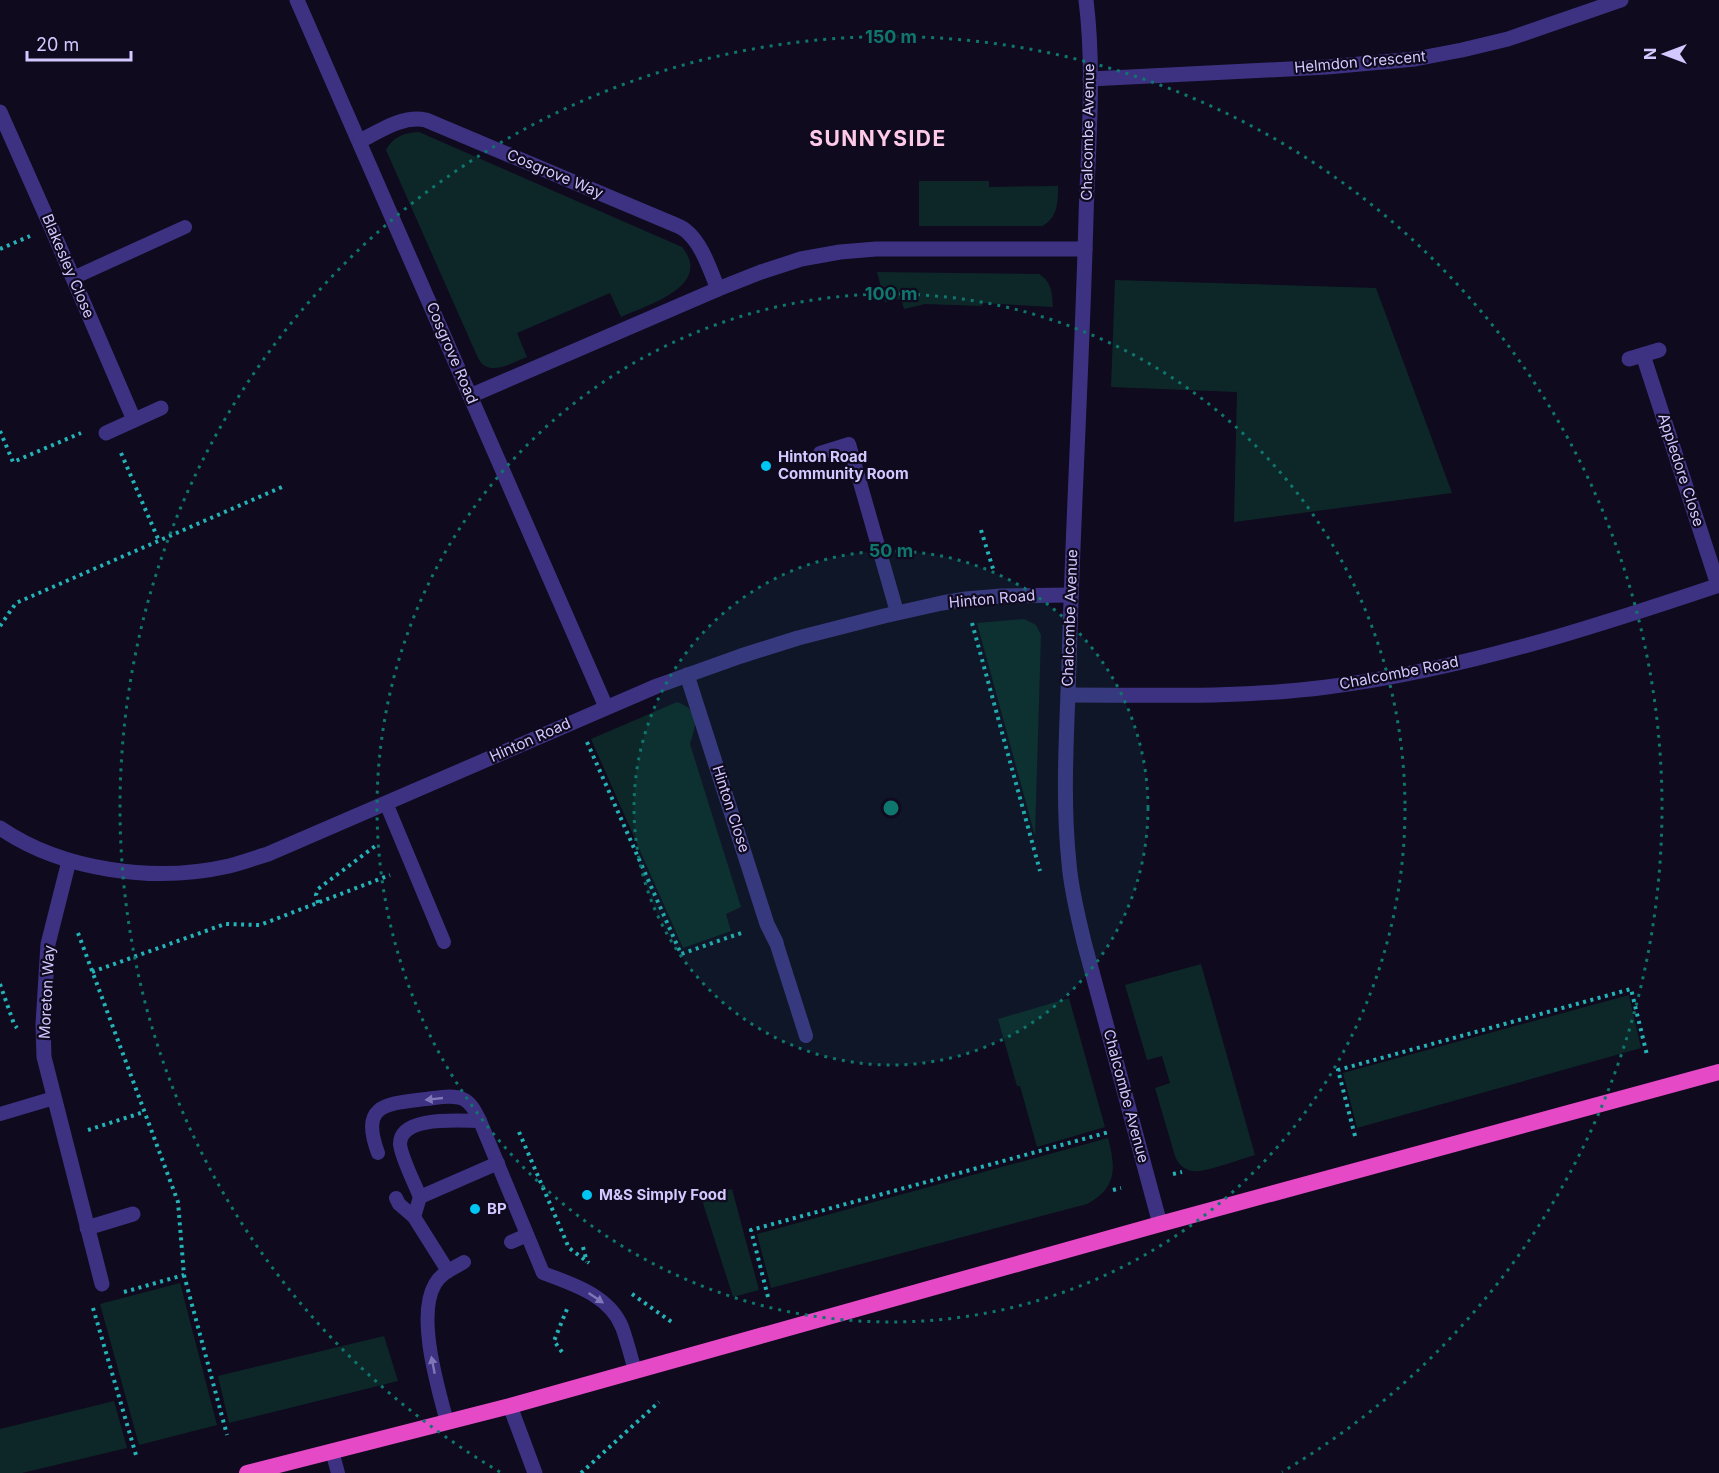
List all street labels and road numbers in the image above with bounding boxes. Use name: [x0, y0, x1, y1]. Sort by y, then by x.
street label: Helmdon Crescent: [1293, 46, 1427, 77]
street label: Chalcombe Avenue: [1077, 63, 1098, 201]
street label: Cosgrove Way: [504, 145, 607, 203]
street label: Blakesley Close: [38, 211, 99, 321]
street label: Cosgrove Road: [423, 299, 482, 406]
street label: Appledore Close: [1654, 411, 1709, 529]
street label: Chalcombe Avenue: [1058, 549, 1081, 687]
street label: Hinton Road: [948, 585, 1036, 612]
street label: Chalcombe Road: [1338, 652, 1460, 693]
street label: Hinton Road: [486, 713, 573, 766]
street label: Hinton Close: [708, 763, 755, 855]
street label: Moreton Way: [35, 944, 58, 1040]
street label: Chalcombe Avenue: [1100, 1027, 1153, 1165]

